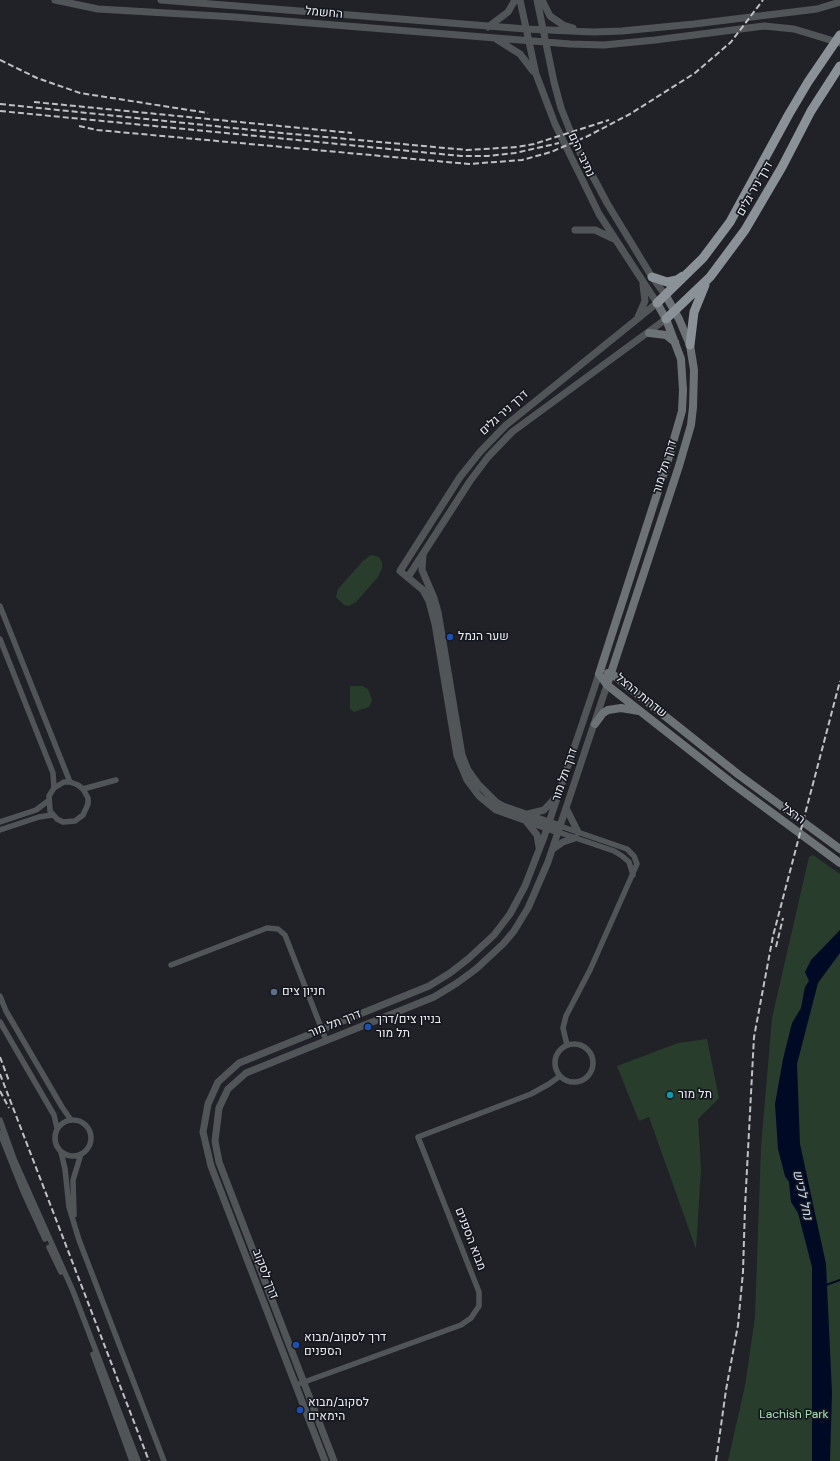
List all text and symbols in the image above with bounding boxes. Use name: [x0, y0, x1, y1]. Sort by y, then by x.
street label: החשמל: [305, 4, 343, 22]
street label: נתיבי הים: [565, 131, 597, 179]
street label: דרך ניר גלים: [734, 159, 776, 219]
street label: דרך ניר גלים: [477, 387, 531, 439]
street label: דרך תל מור: [650, 439, 680, 495]
place label: שער הנמל: [458, 630, 509, 644]
marker: שער הנמל: [445, 632, 455, 642]
street label: שדרות הרצל: [613, 671, 669, 721]
street label: דרך תל מור: [549, 747, 581, 803]
street label: הרצל: [778, 801, 808, 827]
place label: חניון צים: [282, 985, 325, 999]
marker: חניון צים: [269, 987, 279, 997]
street label: דרך תל מור: [307, 1007, 363, 1041]
place label: בניין צים/דרך תל מור: [376, 1013, 441, 1041]
marker: בניין צים/דרך תל מור: [363, 1022, 373, 1032]
place label: תל מור: [678, 1088, 712, 1102]
marker: תל מור: [665, 1090, 675, 1100]
water label: נחל לכיש: [789, 1168, 815, 1222]
street label: מבוא הספנים: [451, 1206, 489, 1272]
street label: דרך לסקוב: [249, 1247, 281, 1301]
place label: דרך לסקוב/מבוא הספנים: [304, 1331, 386, 1359]
marker: דרך לסקוב/מבוא הספנים: [291, 1340, 301, 1350]
place label: לסקוב/מבוא הימאים: [308, 1396, 369, 1424]
marker: לסקוב/מבוא הימאים: [295, 1405, 305, 1415]
park label: Lachish Park: [759, 1408, 829, 1422]

